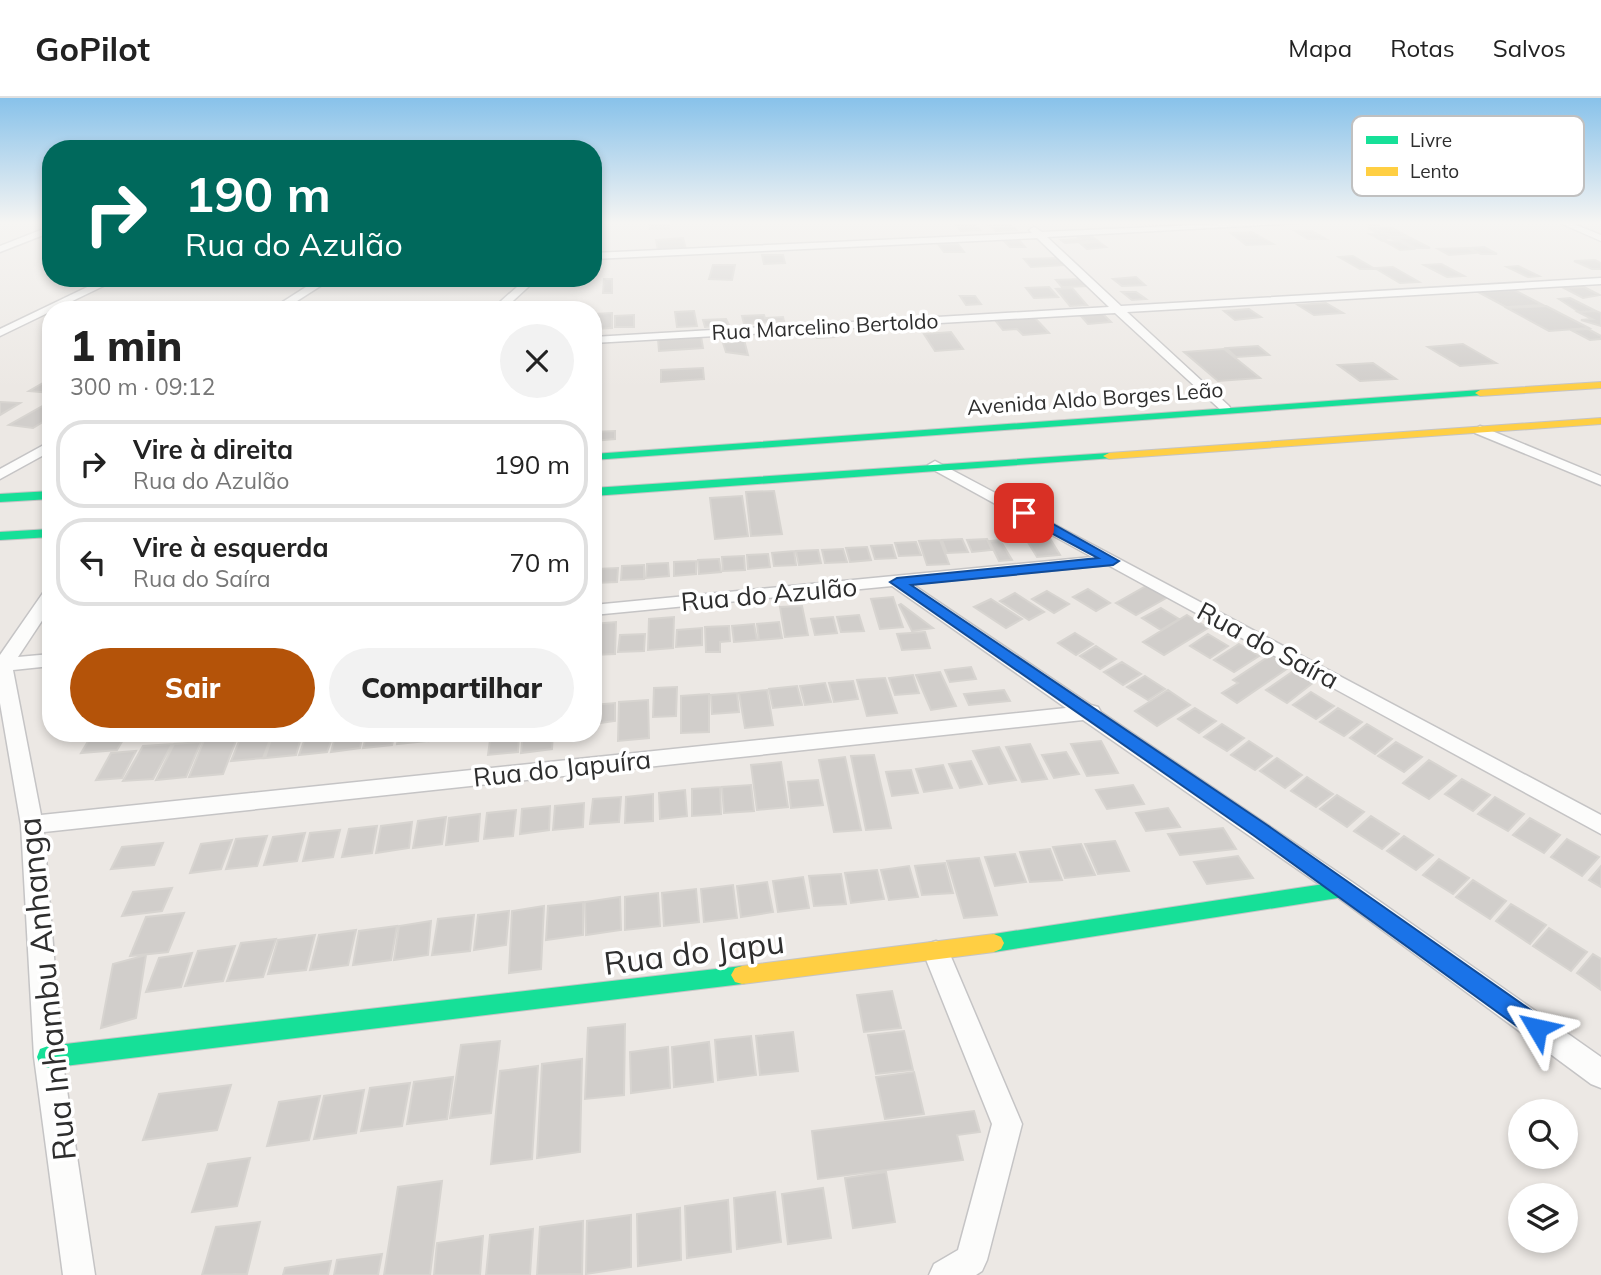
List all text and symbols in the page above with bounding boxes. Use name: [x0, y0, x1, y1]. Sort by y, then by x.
text: GoPilot: [35, 28, 150, 69]
text: Mapa: [1288, 33, 1352, 63]
text: Rotas: [1390, 33, 1455, 63]
text: Salvos: [1493, 33, 1566, 63]
legend: [1352, 116, 1584, 196]
text: Livre: [1410, 128, 1452, 152]
text: Lento: [1410, 159, 1459, 183]
text: 190 m: [185, 163, 331, 224]
icon: right: [70, 168, 161, 259]
text: Rua do Azulão: [185, 224, 403, 264]
street label: Rua Marcelino Bertoldo: [711, 307, 939, 345]
text: 1 min: [70, 319, 183, 372]
button: close: [500, 324, 574, 398]
text: 300 m · 09:12: [70, 372, 215, 401]
street label: Avenida Aldo Borges Leão: [966, 376, 1224, 420]
text: Vire à direita: [133, 433, 293, 466]
icon: right: [74, 445, 112, 483]
text: 190 m: [494, 448, 570, 481]
text: Rua do Azulão: [133, 466, 289, 495]
pin: [994, 483, 1054, 543]
icon: arrive: [1005, 494, 1043, 532]
text: Vire à esquerda: [133, 531, 329, 564]
icon: left: [74, 543, 112, 581]
text: 70 m: [509, 546, 570, 579]
text: Rua do Saíra: [133, 564, 271, 593]
street label: Rua do Azulão: [679, 570, 859, 618]
street label: Rua do Saíra: [1192, 594, 1344, 696]
button: Sair: [70, 648, 315, 728]
button: Compartilhar: [329, 648, 574, 728]
street label: Rua do Japuíra: [472, 742, 652, 794]
street label: Rua Inhambu Anhanga: [8, 815, 84, 1163]
street label: Rua do Japu: [602, 921, 786, 983]
position arrow: [1500, 991, 1574, 1065]
map controls: [1508, 1099, 1578, 1253]
button: search: [1508, 1099, 1578, 1169]
button: layers: [1508, 1183, 1578, 1253]

